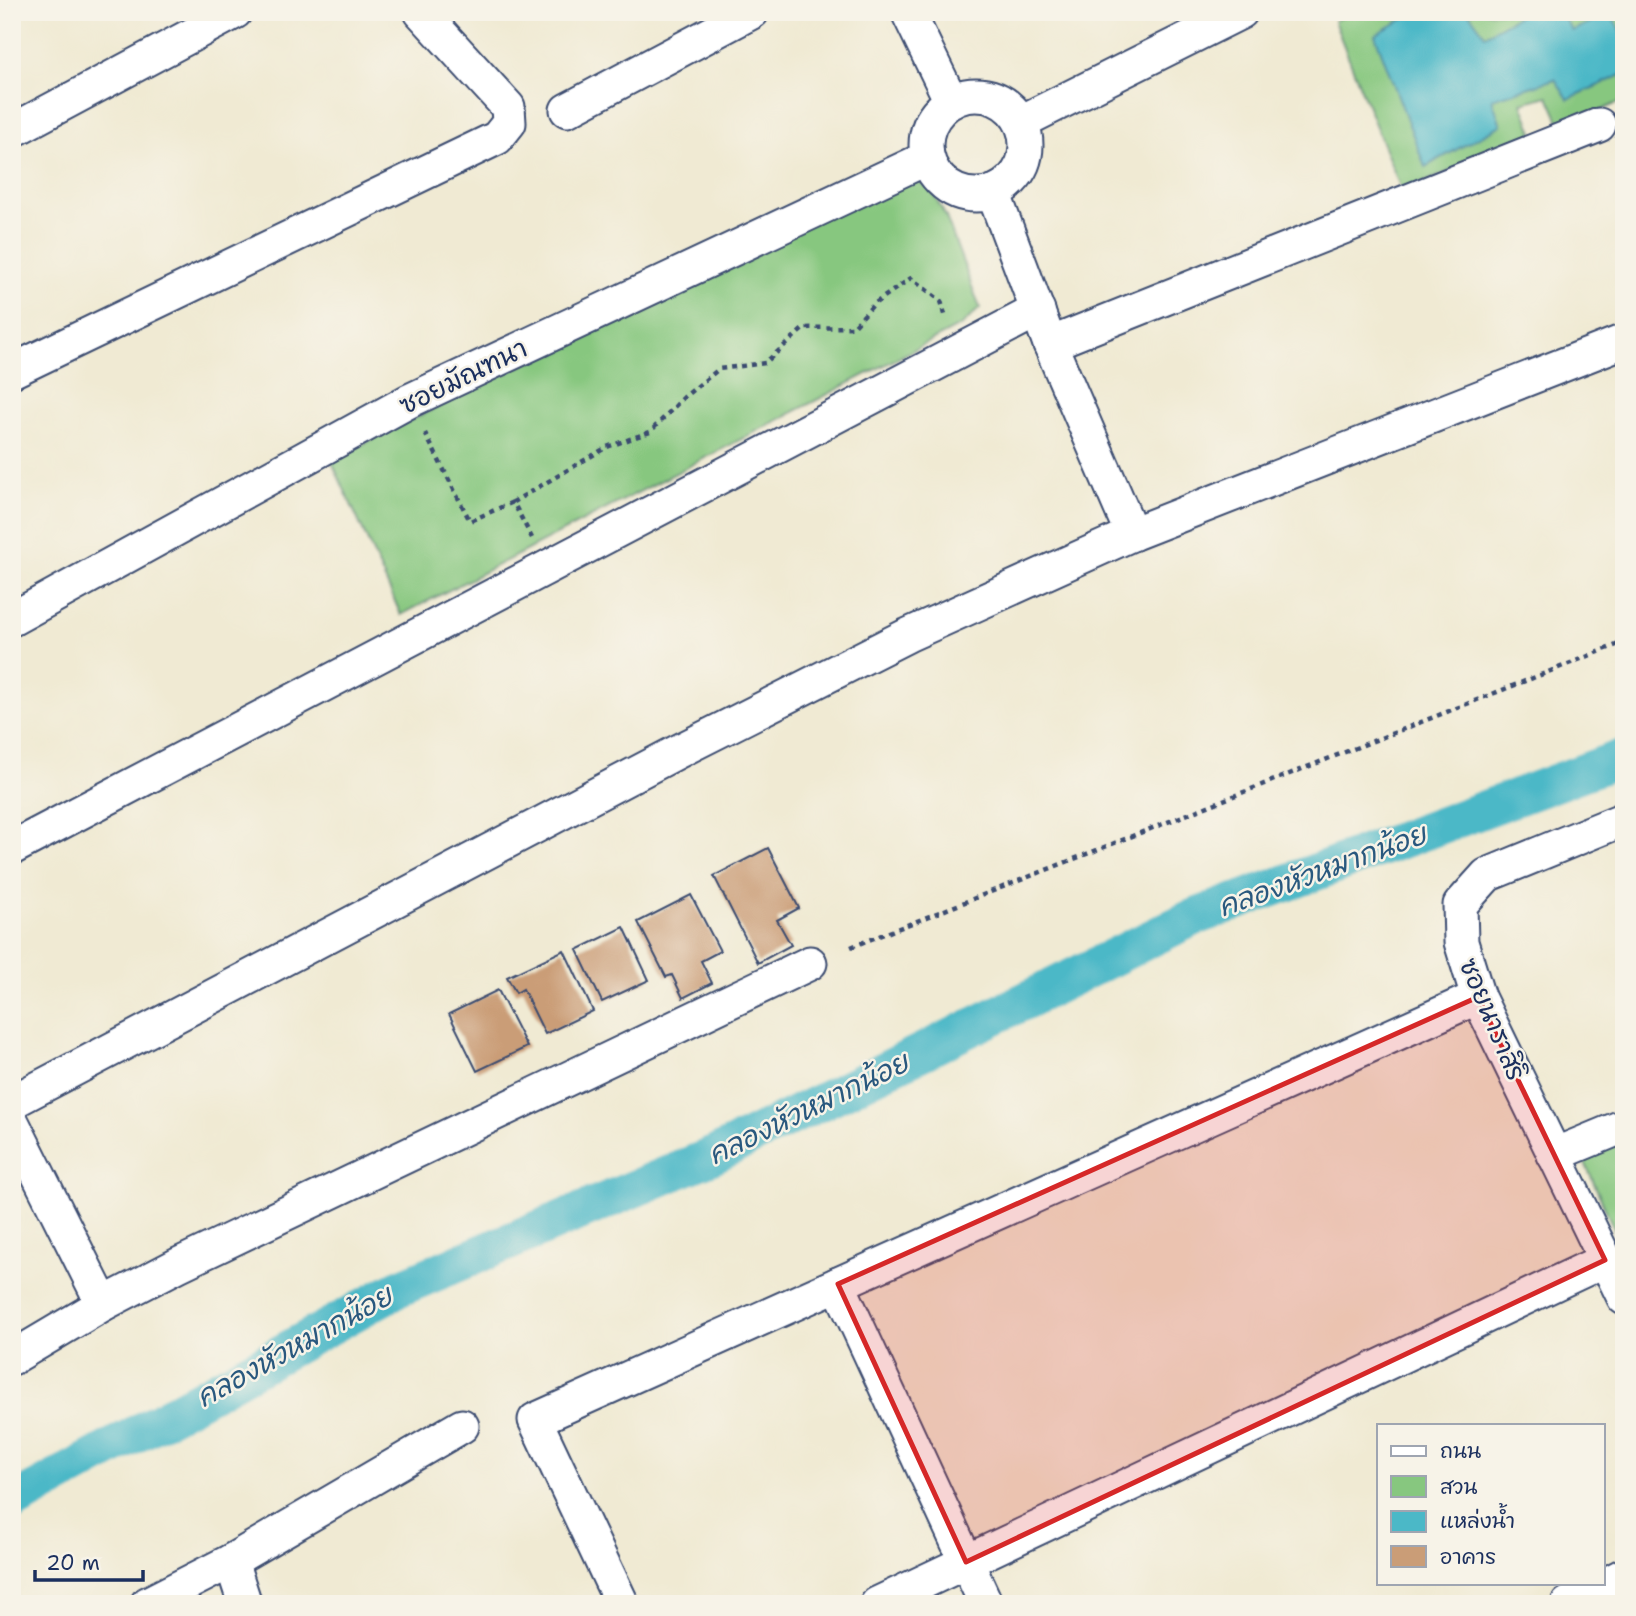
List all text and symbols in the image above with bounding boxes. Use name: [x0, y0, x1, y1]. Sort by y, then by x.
street label: ซอยมัณฑนา: [393, 330, 533, 422]
water label: คลองหัวหมากน้อย: [1213, 814, 1434, 925]
street label: ซอยนาราสิริ: [1452, 952, 1535, 1086]
water label: คลองหัวหมากน้อย: [701, 1042, 917, 1173]
water label: คลองหัวหมากน้อย: [189, 1275, 401, 1416]
legend: [1377, 1424, 1604, 1584]
text: ถนน: [1440, 1437, 1481, 1465]
text: สวน: [1440, 1473, 1477, 1501]
text: แหล่งน้ำ: [1440, 1502, 1515, 1535]
scale bar: [35, 1539, 144, 1583]
text: อาคาร: [1440, 1543, 1496, 1571]
text: 20 m: [46, 1549, 100, 1577]

